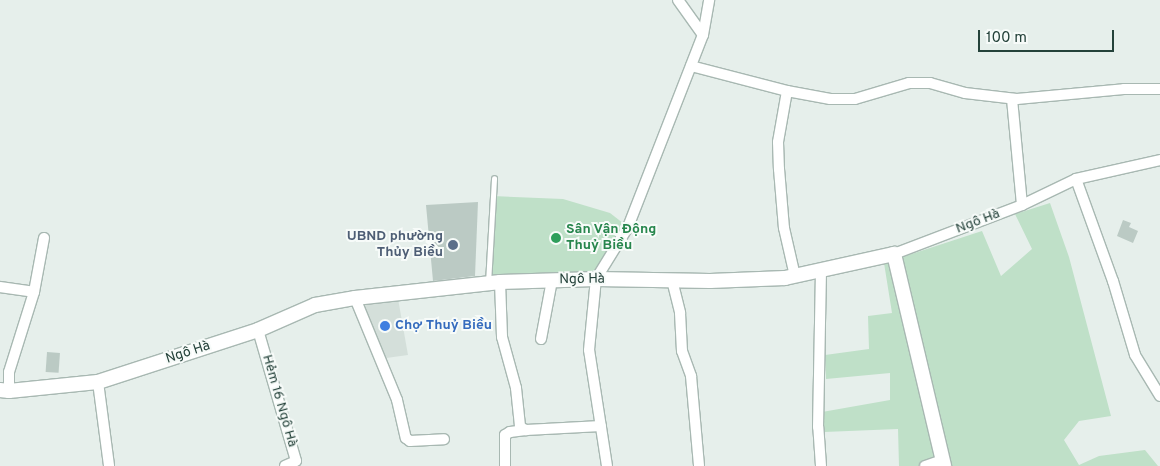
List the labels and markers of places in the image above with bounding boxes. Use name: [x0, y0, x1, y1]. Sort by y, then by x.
place label: Sân Vận Động Thuỷ Biều: [566, 222, 657, 254]
place label: UBND phường Thủy Biều: [347, 229, 443, 262]
marker: Sân Vận Động Thuỷ Biều: [550, 232, 562, 244]
marker: UBND phường Thủy Biều: [447, 239, 459, 251]
place label: Chợ Thuỷ Biều: [395, 318, 492, 334]
marker: Chợ Thuỷ Biều: [379, 320, 391, 332]

